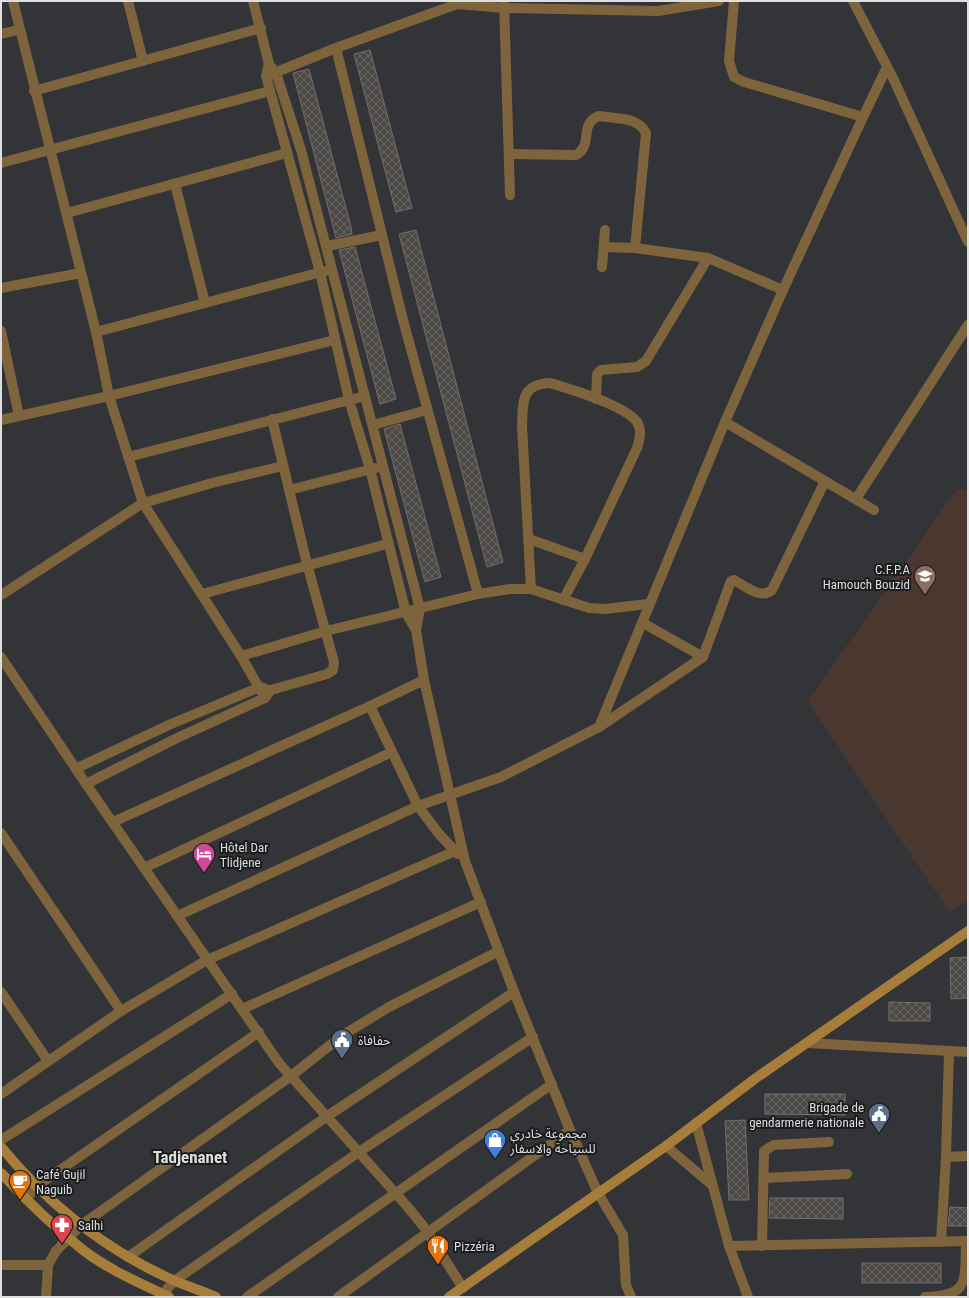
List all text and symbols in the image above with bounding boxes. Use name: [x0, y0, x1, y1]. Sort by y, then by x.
place label: C.F.P.A Hamouch Bouzid: [823, 562, 910, 592]
school or university icon: C.F.P.A Hamouch Bouzid: [912, 563, 938, 596]
place label: Hôtel Dar Tlidjene: [220, 840, 268, 870]
hotel icon: Hôtel Dar Tlidjene: [191, 841, 217, 874]
public building icon: حفافاة: [329, 1027, 355, 1060]
place label: حفافاة: [358, 1033, 391, 1048]
place label: Brigade de gendarmerie nationale: [749, 1100, 864, 1130]
public building icon: Brigade de gendarmerie nationale: [866, 1101, 892, 1134]
place label: مجموعة خادري للسياحة والاسفار: [509, 1126, 596, 1156]
shop icon: مجموعة خادري للسياحة والاسفار: [482, 1127, 508, 1160]
district label: Tadjenanet: [153, 1147, 227, 1167]
place label: Café Gujil Naguib: [36, 1167, 85, 1197]
cafe icon: Café Gujil Naguib: [7, 1168, 33, 1201]
pharmacy icon: Salhi: [49, 1212, 75, 1245]
place label: Salhi: [78, 1218, 103, 1233]
restaurant icon: Pizzéria: [425, 1233, 451, 1266]
place label: Pizzéria: [454, 1239, 495, 1254]

